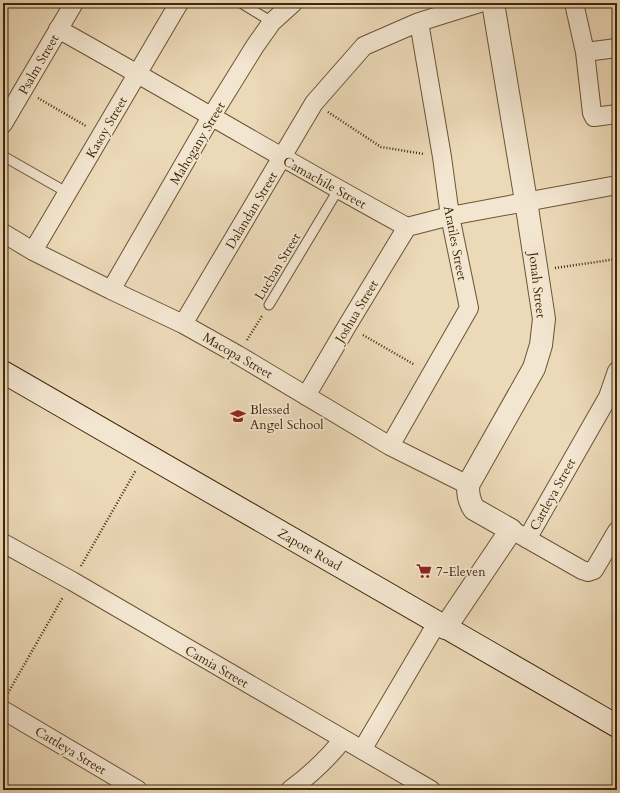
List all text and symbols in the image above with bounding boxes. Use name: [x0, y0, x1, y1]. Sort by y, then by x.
street label: Psalm Street: [14, 31, 63, 98]
street label: Kasoy Street: [82, 93, 132, 162]
street label: Mahogany Street: [166, 99, 230, 188]
street label: Camachile Street: [280, 152, 369, 213]
street label: Dalandan Street: [222, 169, 282, 253]
street label: Aratiles Street: [439, 204, 471, 282]
street label: Lucban Street: [251, 229, 305, 304]
street label: Jonah Street: [524, 249, 550, 319]
street label: Joshua Street: [330, 277, 383, 348]
street label: Macopa Street: [199, 329, 276, 383]
place label: Blessed Angel School: [250, 401, 324, 434]
school or university icon: Blessed Angel School: [229, 407, 247, 425]
street label: Cattleya Street: [526, 455, 580, 534]
street label: Zapote Road: [274, 524, 345, 575]
supermarket icon: 7-Eleven: [415, 562, 433, 580]
place label: 7-Eleven: [436, 563, 486, 581]
street label: Camia Street: [181, 641, 252, 692]
street label: Cattleya Street: [31, 722, 110, 779]

